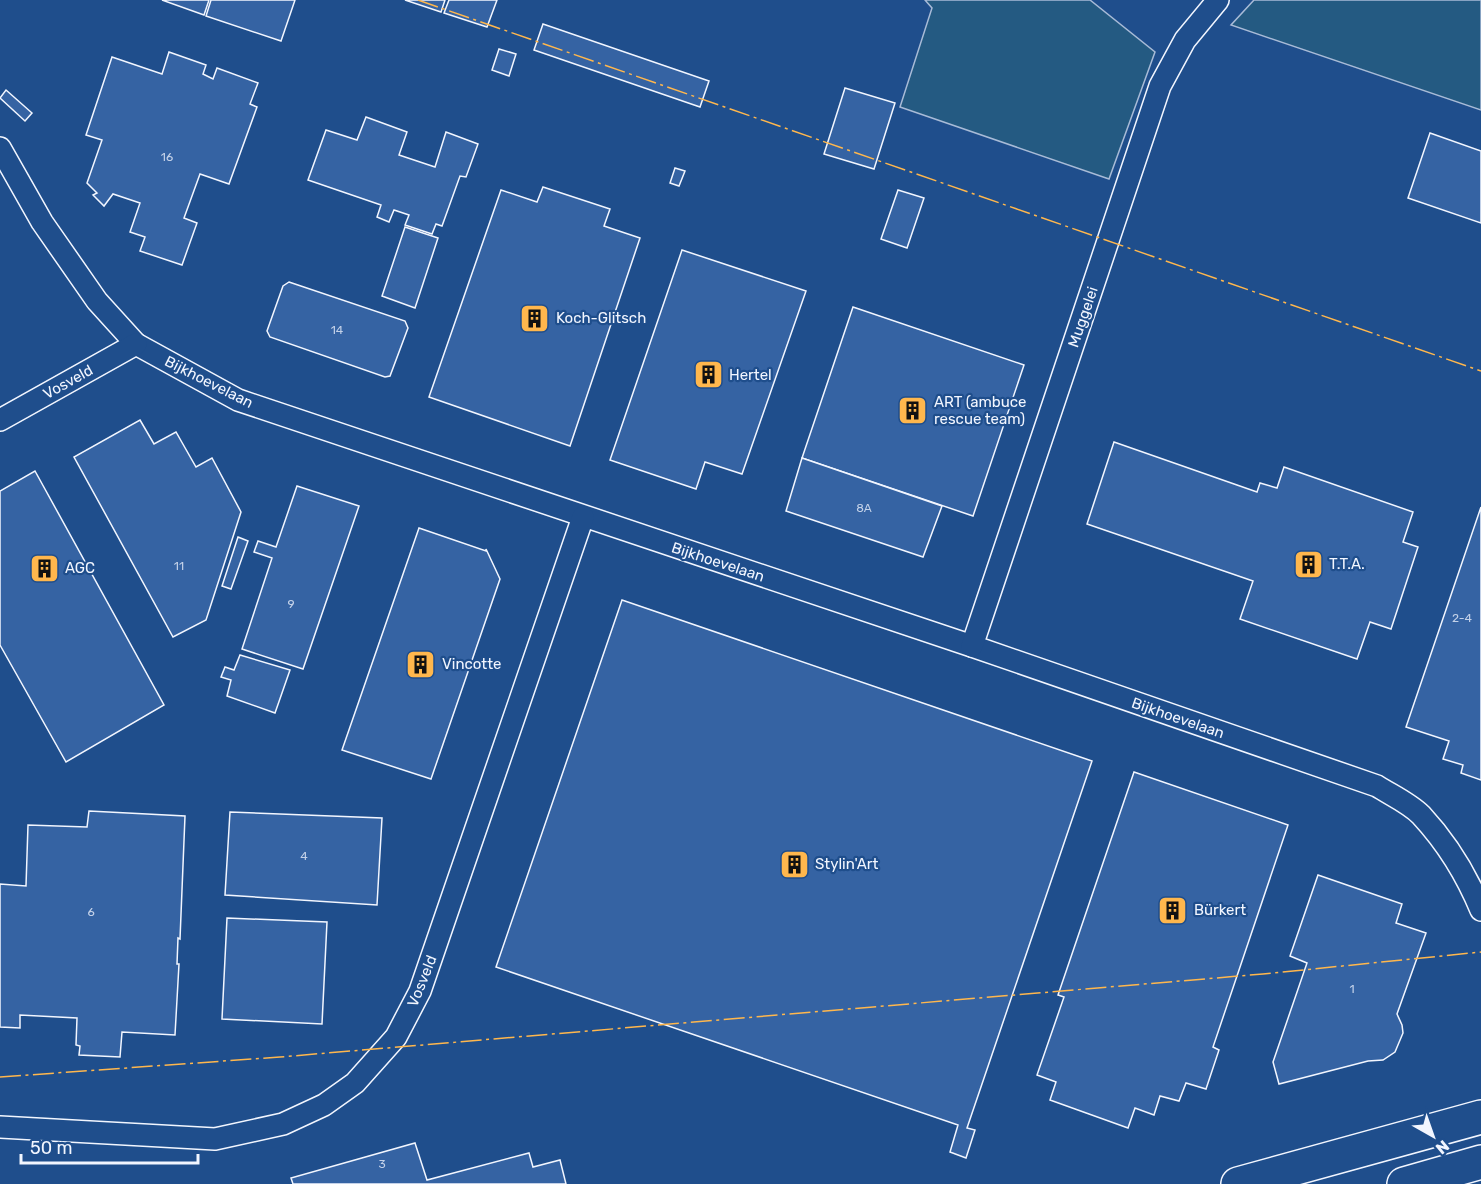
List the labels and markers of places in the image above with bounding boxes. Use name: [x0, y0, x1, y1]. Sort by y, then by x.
building icon: Koch-Glitsch: [519, 302, 551, 334]
place label: Koch-Glitsch: [556, 309, 646, 327]
building icon: Hertel: [692, 359, 724, 391]
place label: Hertel: [729, 366, 772, 384]
place label: ART (ambuce rescue team): [934, 393, 1026, 428]
building icon: ART (ambuce rescue team): [897, 395, 929, 427]
building icon: T.T.A.: [1292, 548, 1324, 580]
building icon: AGC: [28, 552, 60, 584]
place label: T.T.A.: [1329, 555, 1365, 573]
place label: AGC: [65, 559, 95, 577]
building icon: Vincotte: [405, 648, 437, 680]
place label: Vincotte: [442, 655, 501, 673]
building icon: Stylin'Art: [778, 848, 810, 880]
place label: Stylin'Art: [815, 855, 878, 873]
building icon: Bürkert: [1157, 894, 1189, 926]
place label: Bürkert: [1194, 901, 1246, 919]

